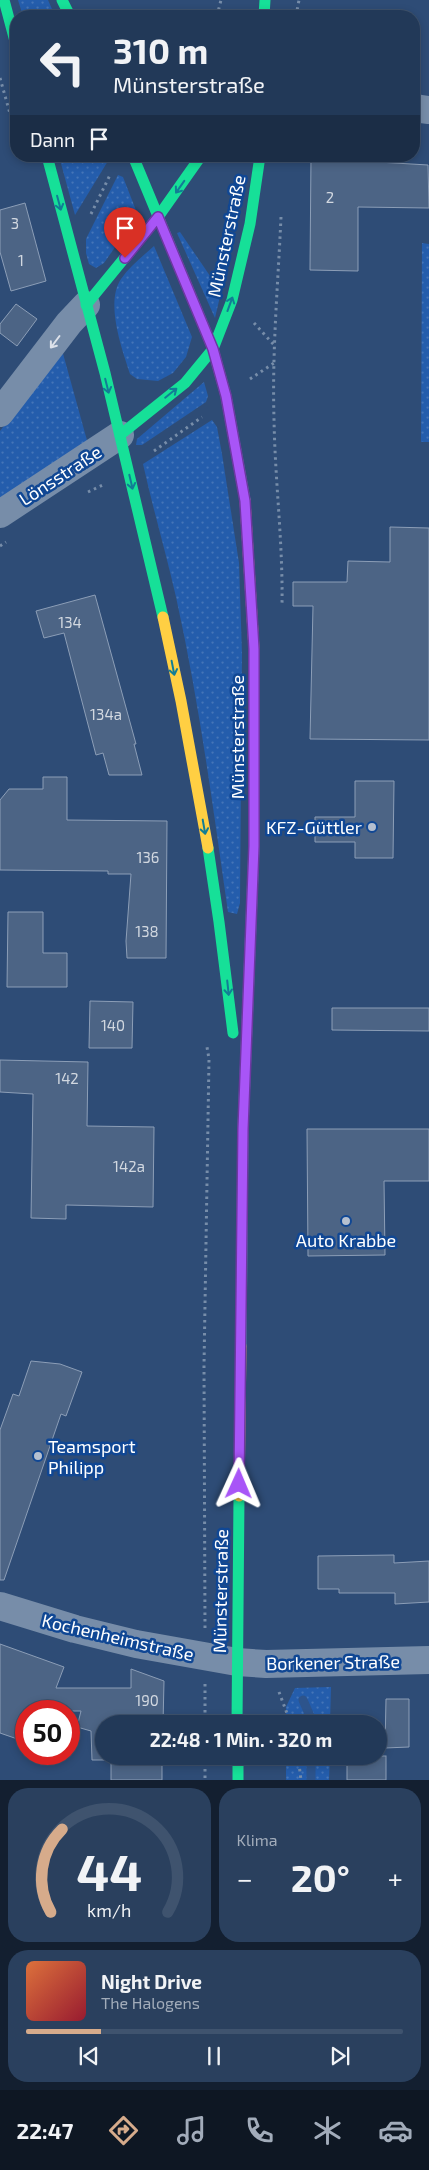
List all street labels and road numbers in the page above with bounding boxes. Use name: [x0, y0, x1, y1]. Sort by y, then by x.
street label: Münsterstraße: [202, 173, 250, 299]
street label: Lönsstraße: [15, 440, 105, 510]
street label: Münsterstraße: [226, 675, 248, 799]
street label: Münsterstraße: [208, 1529, 232, 1653]
street label: Kochenheimstraße: [40, 1609, 196, 1665]
street label: Borkener Straße: [266, 1650, 400, 1674]

